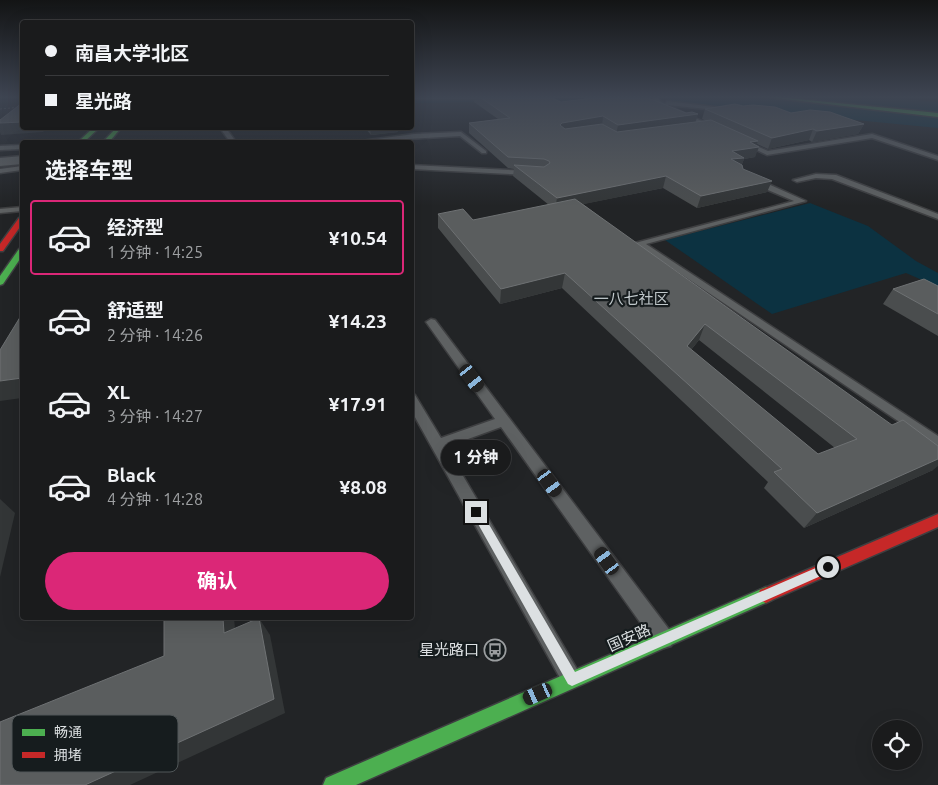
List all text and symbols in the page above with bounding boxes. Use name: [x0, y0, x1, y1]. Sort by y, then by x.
text: 南昌大学北区: [75, 42, 189, 64]
text: 星光路: [75, 90, 132, 112]
text: 选择车型: [45, 157, 133, 182]
icon: car: [47, 215, 92, 260]
text: 经济型: [107, 216, 164, 238]
text: ¥10.54: [329, 227, 387, 249]
text: 1 分钟 · 14:25: [107, 243, 203, 261]
district label: 一八七社区: [593, 290, 669, 307]
icon: car: [47, 298, 92, 343]
text: 舒适型: [107, 299, 164, 321]
text: ¥14.23: [329, 310, 387, 332]
text: 2 分钟 · 14:26: [107, 326, 203, 344]
car: [456, 362, 487, 394]
icon: car: [47, 381, 92, 426]
text: XL: [107, 381, 130, 403]
text: ¥17.91: [329, 393, 387, 415]
text: 3 分钟 · 14:27: [107, 407, 203, 425]
callout: 1 分钟: [441, 440, 511, 474]
text: 1 分钟: [454, 448, 498, 466]
icon: car: [47, 464, 92, 509]
text: Black: [107, 464, 156, 486]
car: [535, 466, 564, 500]
text: ¥8.08: [339, 476, 387, 498]
text: 4 分钟 · 14:28: [107, 490, 203, 508]
route end: [465, 501, 487, 523]
car: [592, 544, 621, 578]
button: 确认: [45, 552, 389, 610]
route start: [817, 556, 839, 578]
street label: 国安路: [605, 621, 653, 654]
bus stop icon: 星光路口: [483, 638, 507, 662]
place label: 星光路口: [419, 641, 479, 658]
car: [521, 681, 554, 707]
legend: [12, 715, 178, 772]
map controls: [872, 720, 922, 770]
button: locate: [872, 720, 922, 770]
text: 畅通: [54, 724, 82, 740]
text: 拥堵: [54, 747, 82, 763]

